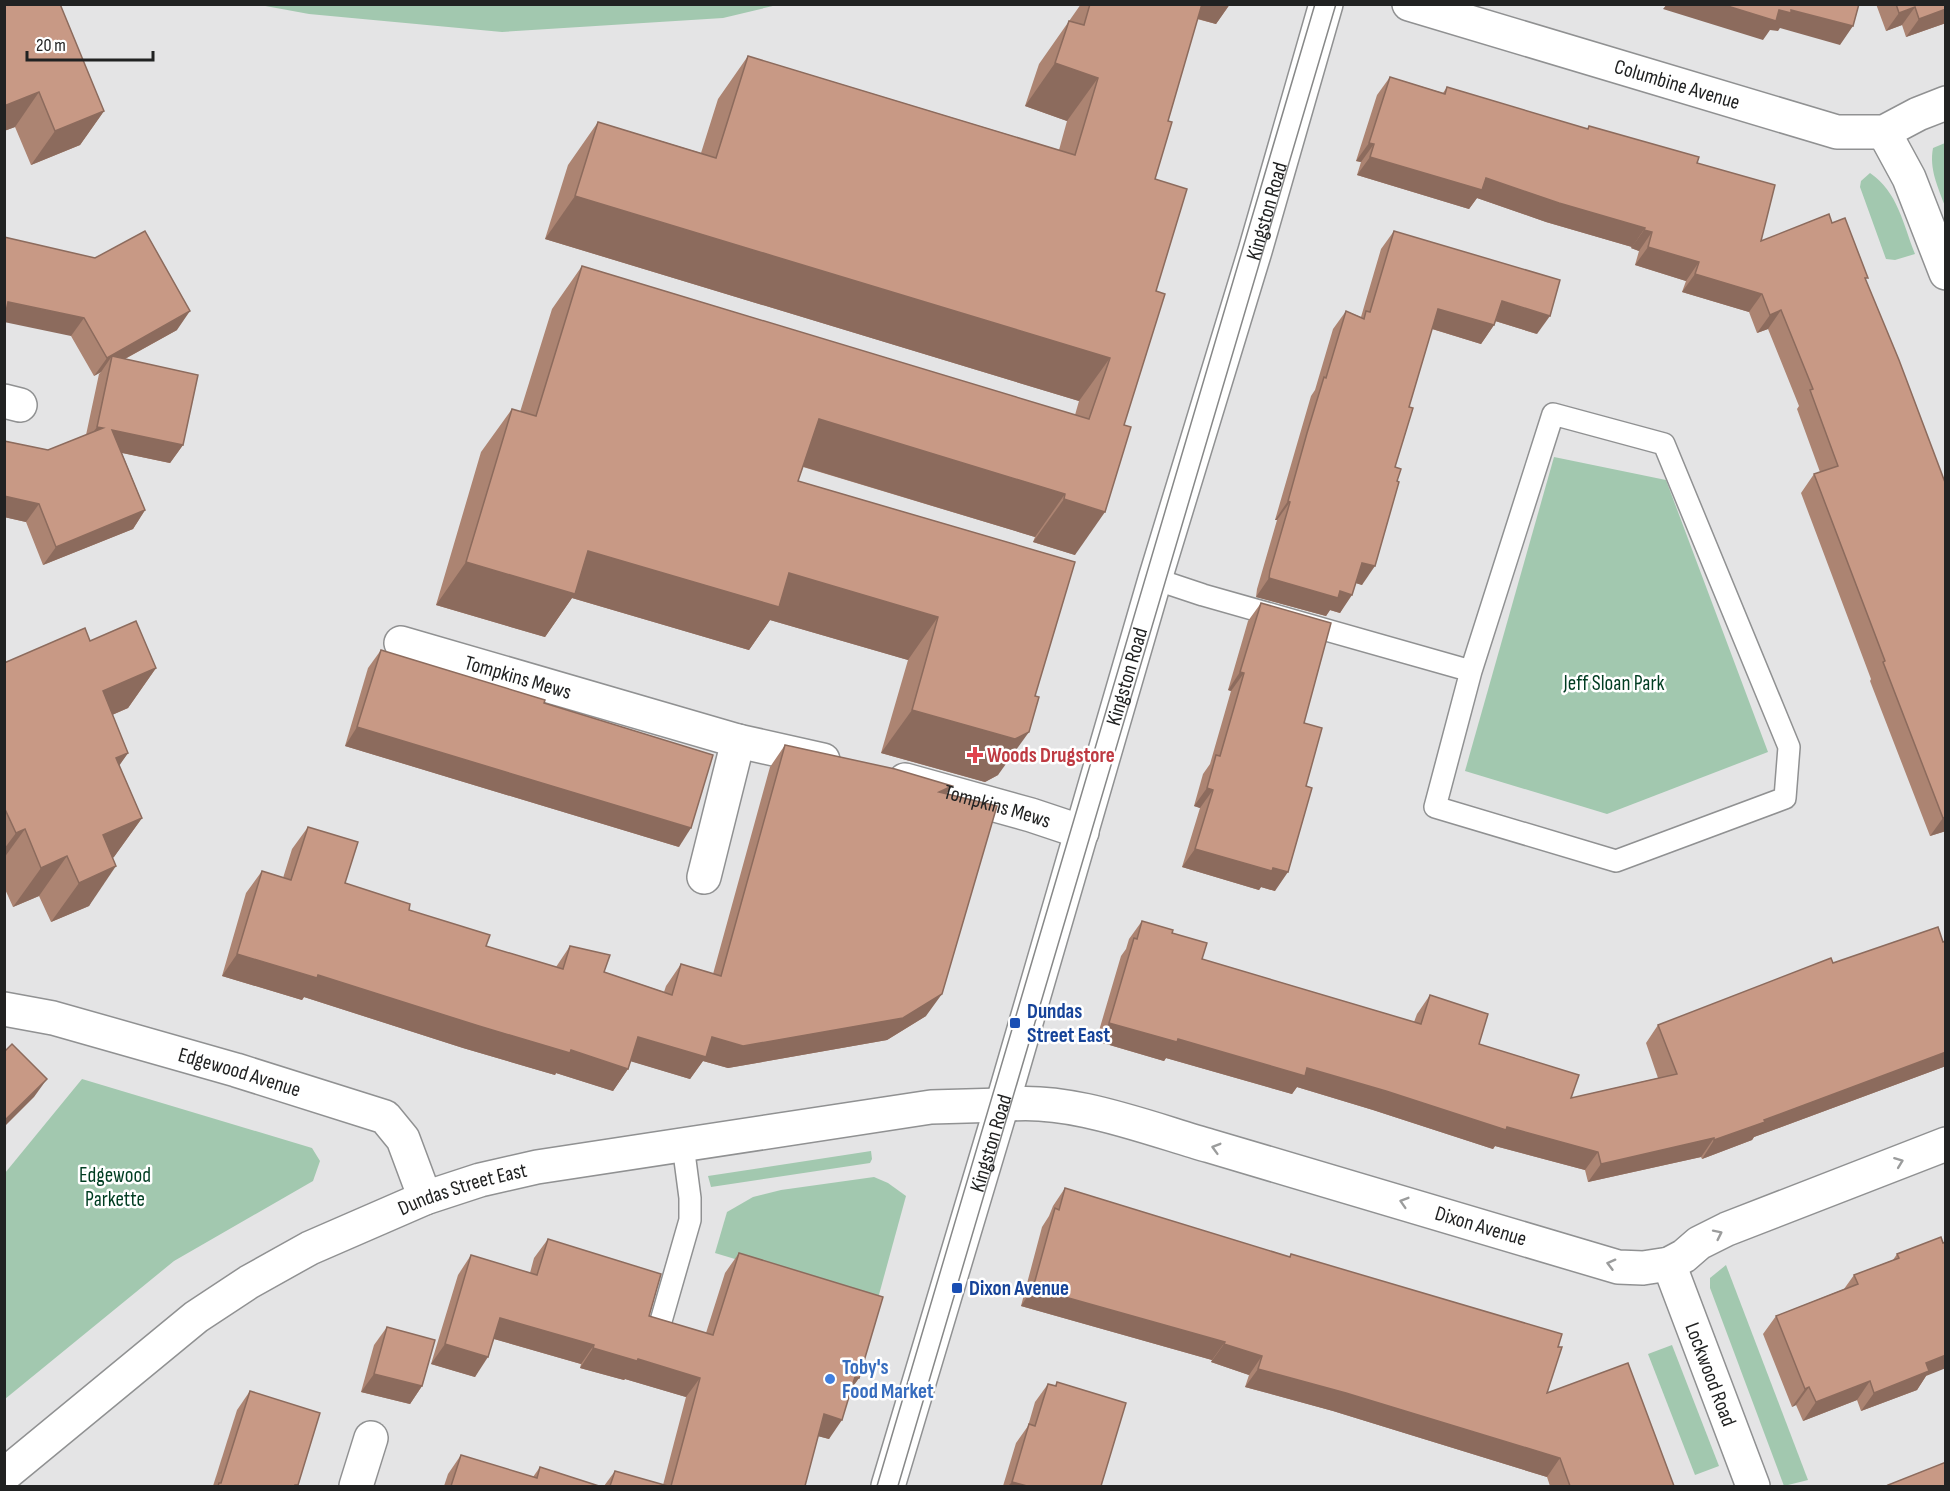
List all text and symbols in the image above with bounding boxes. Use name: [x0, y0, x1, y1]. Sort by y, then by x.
scale bar: [27, 24, 153, 62]
text: 20 m: [36, 35, 66, 56]
street label: Columbine Avenue: [1611, 54, 1743, 115]
street label: Kingston Road: [1241, 159, 1293, 263]
street label: Kingston Road: [1101, 625, 1153, 728]
street label: Tompkins Mews: [462, 650, 574, 705]
park label: Jeff Sloan Park: [1563, 671, 1664, 696]
place label: Woods Drugstore: [987, 743, 1115, 768]
marker: Woods Drugstore: [968, 748, 982, 762]
street label: Tompkins Mews: [941, 779, 1054, 834]
place label: Dundas Street East: [1027, 999, 1110, 1048]
marker: Dundas Street East: [1008, 1016, 1022, 1030]
street label: Edgewood Avenue: [175, 1042, 304, 1103]
street label: Kingston Road: [965, 1091, 1017, 1195]
one-way arrow: [1212, 1143, 1222, 1155]
one-way arrow: [1893, 1157, 1904, 1169]
street label: Dundas Street East: [394, 1158, 529, 1221]
park label: Edgewood Parkette: [79, 1163, 151, 1212]
one-way arrow: [1399, 1197, 1410, 1209]
street label: Dixon Avenue: [1432, 1201, 1529, 1252]
one-way arrow: [1712, 1230, 1723, 1241]
one-way arrow: [1606, 1259, 1617, 1271]
place label: Dixon Avenue: [969, 1276, 1069, 1301]
marker: Dixon Avenue: [950, 1281, 964, 1295]
street label: Lockwood Road: [1679, 1319, 1741, 1430]
place label: Toby's Food Market: [842, 1355, 934, 1404]
marker: Toby's Food Market: [823, 1372, 837, 1386]

